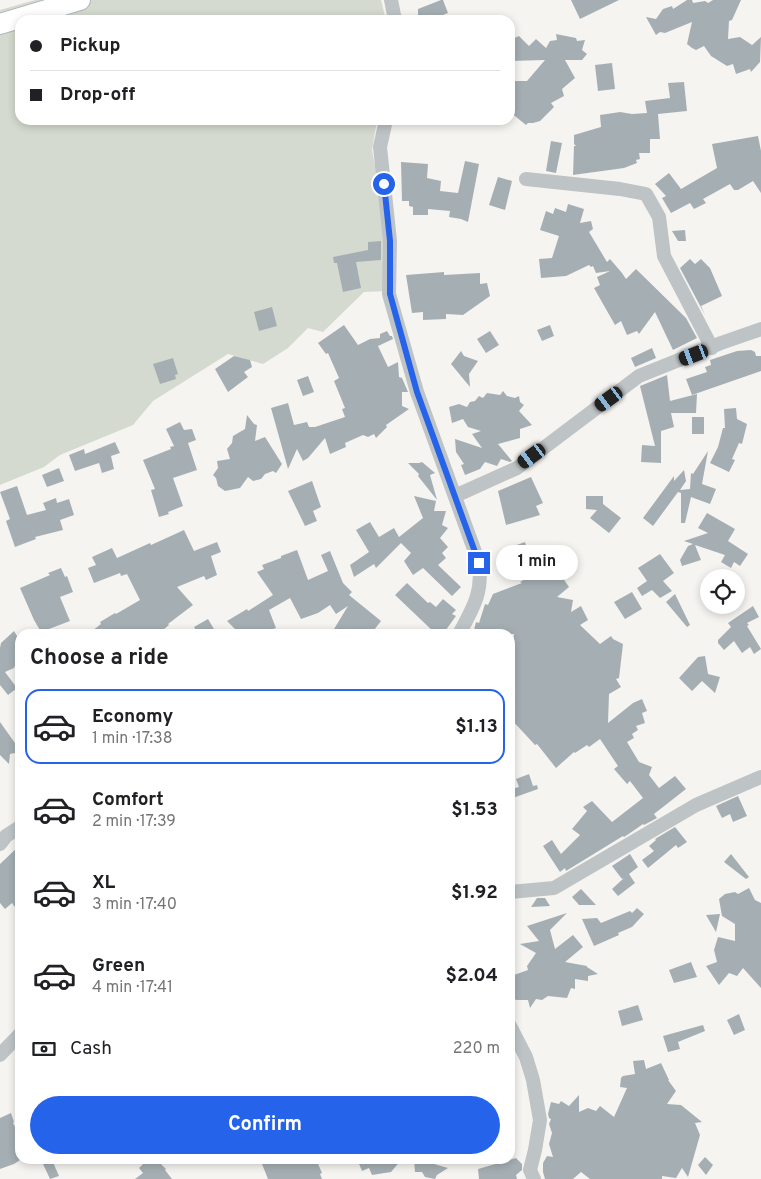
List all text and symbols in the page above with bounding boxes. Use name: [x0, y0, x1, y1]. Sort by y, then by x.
text: Pickup: [60, 34, 120, 58]
text: Drop-off: [60, 83, 135, 107]
route start: [373, 173, 395, 195]
car: [677, 343, 710, 367]
car: [592, 384, 625, 414]
car: [515, 441, 548, 471]
callout: 1 min: [496, 546, 579, 580]
route end: [468, 552, 490, 574]
text: 1 min: [518, 552, 556, 572]
map controls: [700, 569, 745, 614]
button: locate: [700, 569, 745, 614]
text: Choose a ride: [30, 645, 168, 672]
icon: car: [32, 704, 77, 749]
text: Economy: [92, 705, 173, 729]
text: $1.13: [455, 715, 498, 739]
text: 1 min · 17:38: [92, 729, 173, 749]
icon: car: [32, 787, 77, 832]
text: Comfort: [92, 788, 164, 812]
text: $1.53: [451, 798, 498, 822]
text: 2 min · 17:39: [92, 812, 176, 832]
icon: car: [32, 870, 77, 915]
text: XL: [92, 871, 115, 895]
text: $1.92: [451, 881, 498, 905]
text: 3 min · 17:40: [92, 895, 177, 915]
icon: car: [32, 953, 77, 998]
text: Green: [92, 954, 145, 978]
text: $2.04: [446, 964, 498, 988]
text: 4 min · 17:41: [92, 978, 173, 998]
icon: cash: [30, 1035, 58, 1063]
text: Cash: [70, 1037, 112, 1061]
text: 220 m: [453, 1039, 500, 1059]
button: Confirm: [30, 1096, 500, 1154]

